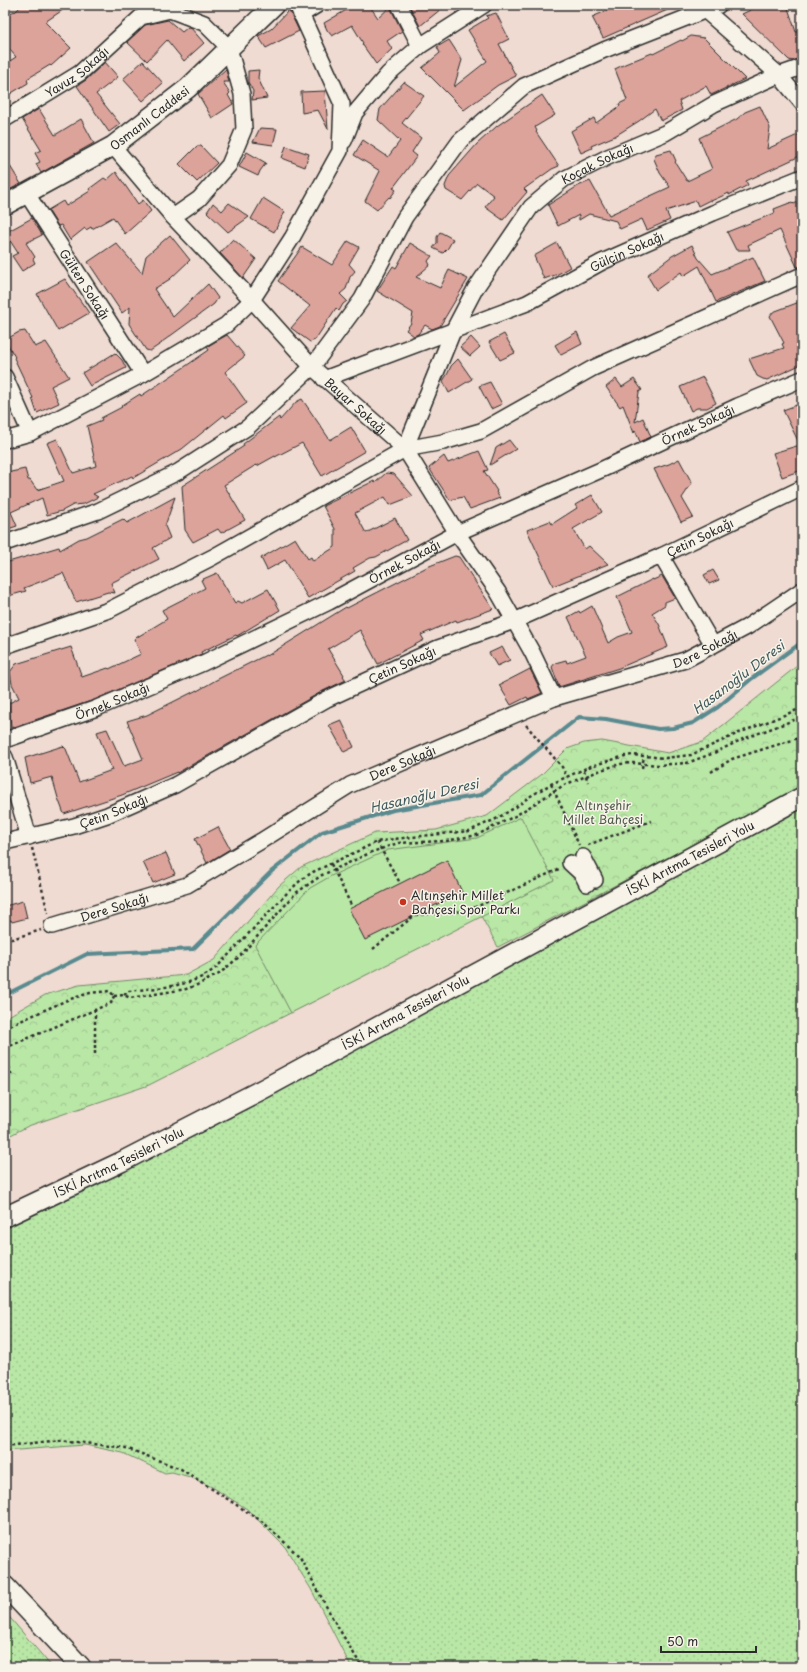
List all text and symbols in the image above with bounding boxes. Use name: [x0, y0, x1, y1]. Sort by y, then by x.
street label: Yavuz Sokağı: [42, 42, 112, 101]
street label: Osmanlı Caddesi: [106, 81, 193, 154]
street label: Koçak Sokağı: [558, 138, 636, 188]
street label: Gülçin Sokağı: [586, 227, 666, 276]
street label: Gülten Sokağı: [55, 245, 114, 323]
street label: Bayar Sokağı: [321, 373, 391, 438]
street label: Örnek Sokağı: [658, 400, 737, 450]
street label: Çetin Sokağı: [663, 514, 736, 561]
street label: Örnek Sokağı: [365, 535, 443, 588]
street label: Dere Sokağı: [670, 625, 740, 672]
water label: Hasanoğlu Deresi: [688, 635, 790, 718]
street label: Çetin Sokağı: [365, 641, 439, 688]
street label: Örnek Sokağı: [72, 678, 152, 724]
street label: Dere Sokağı: [366, 741, 438, 785]
water label: Hasanoğlu Deresi: [368, 773, 482, 817]
street label: Çetin Sokağı: [77, 789, 151, 833]
park label: Altınşehir Millet Bahçesi: [563, 796, 643, 828]
street label: İSKİ Arıtma Tesisleri Yolu: [623, 816, 757, 899]
place label: Altınşehir Millet Bahçesi Spor Parkı: [411, 886, 520, 918]
street label: Dere Sokağı: [78, 888, 151, 926]
marker: Altınşehir Millet Bahçesi Spor Parkı: [398, 897, 408, 907]
street label: İSKİ Arıtma Tesisleri Yolu: [338, 970, 472, 1054]
street label: İSKİ Arıtma Tesisleri Yolu: [51, 1122, 186, 1202]
scale bar: [661, 1628, 756, 1654]
text: 50 m: [667, 1632, 698, 1650]

